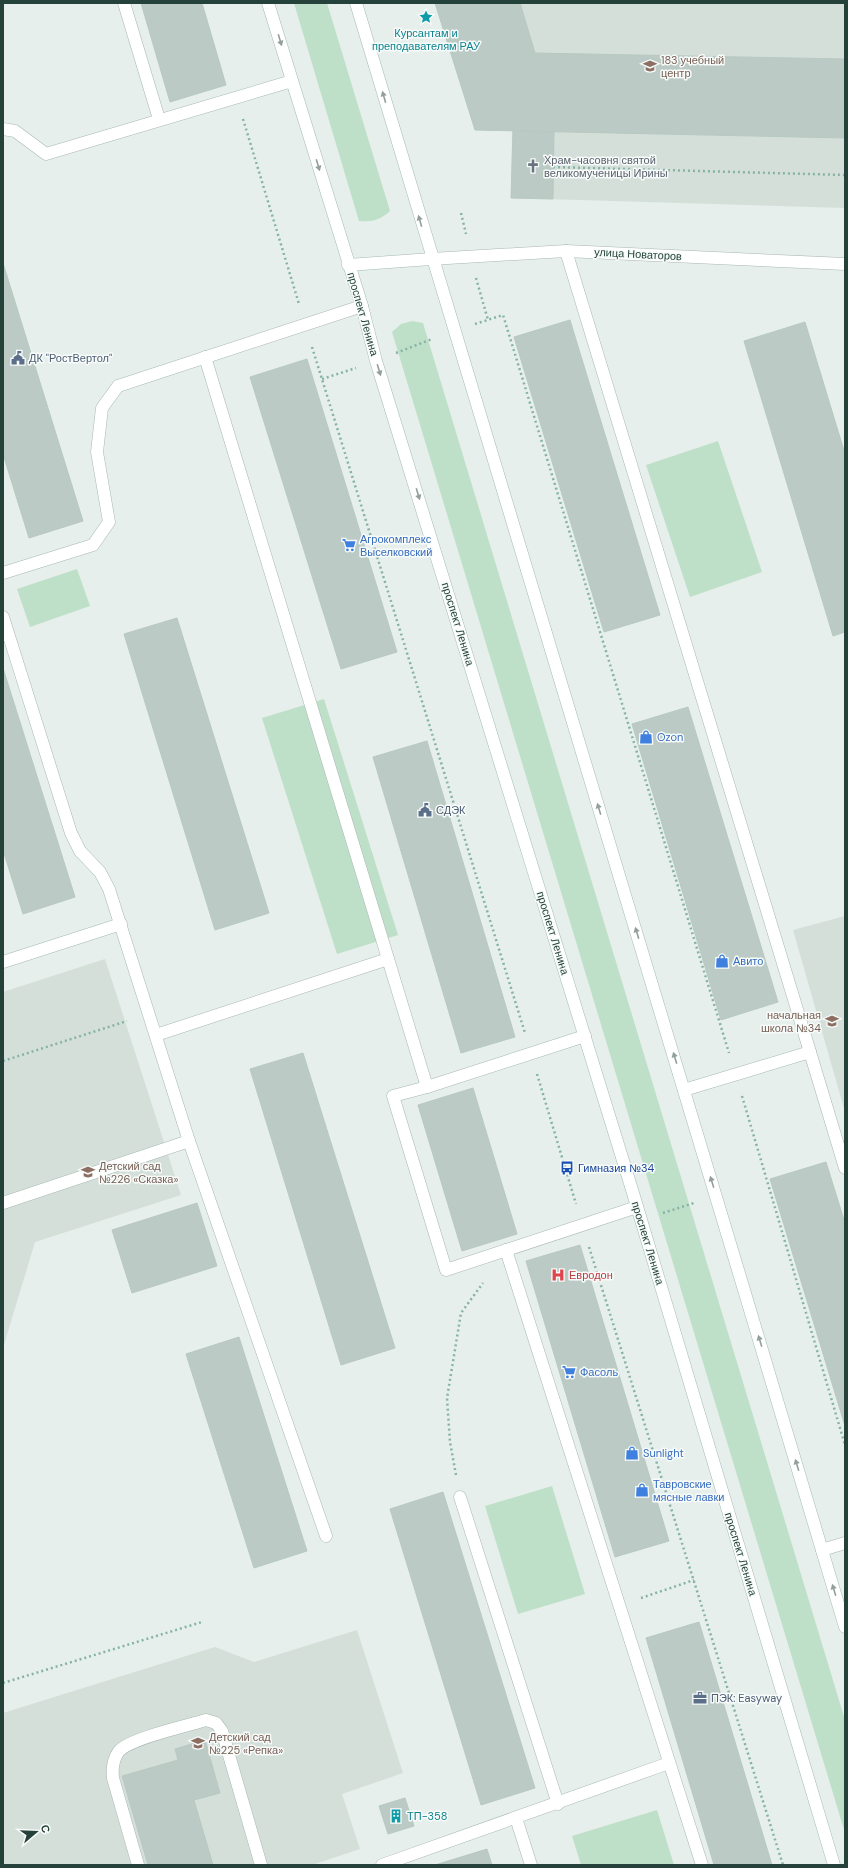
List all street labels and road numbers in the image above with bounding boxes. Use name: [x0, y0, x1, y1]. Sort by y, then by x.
street label: улица Новаторов: [594, 245, 682, 263]
street label: проспект Ленина: [344, 271, 382, 358]
street label: проспект Ленина: [439, 581, 478, 668]
street label: проспект Ленина: [534, 890, 573, 977]
street label: проспект Ленина: [629, 1200, 668, 1287]
street label: проспект Ленина: [722, 1511, 761, 1598]

